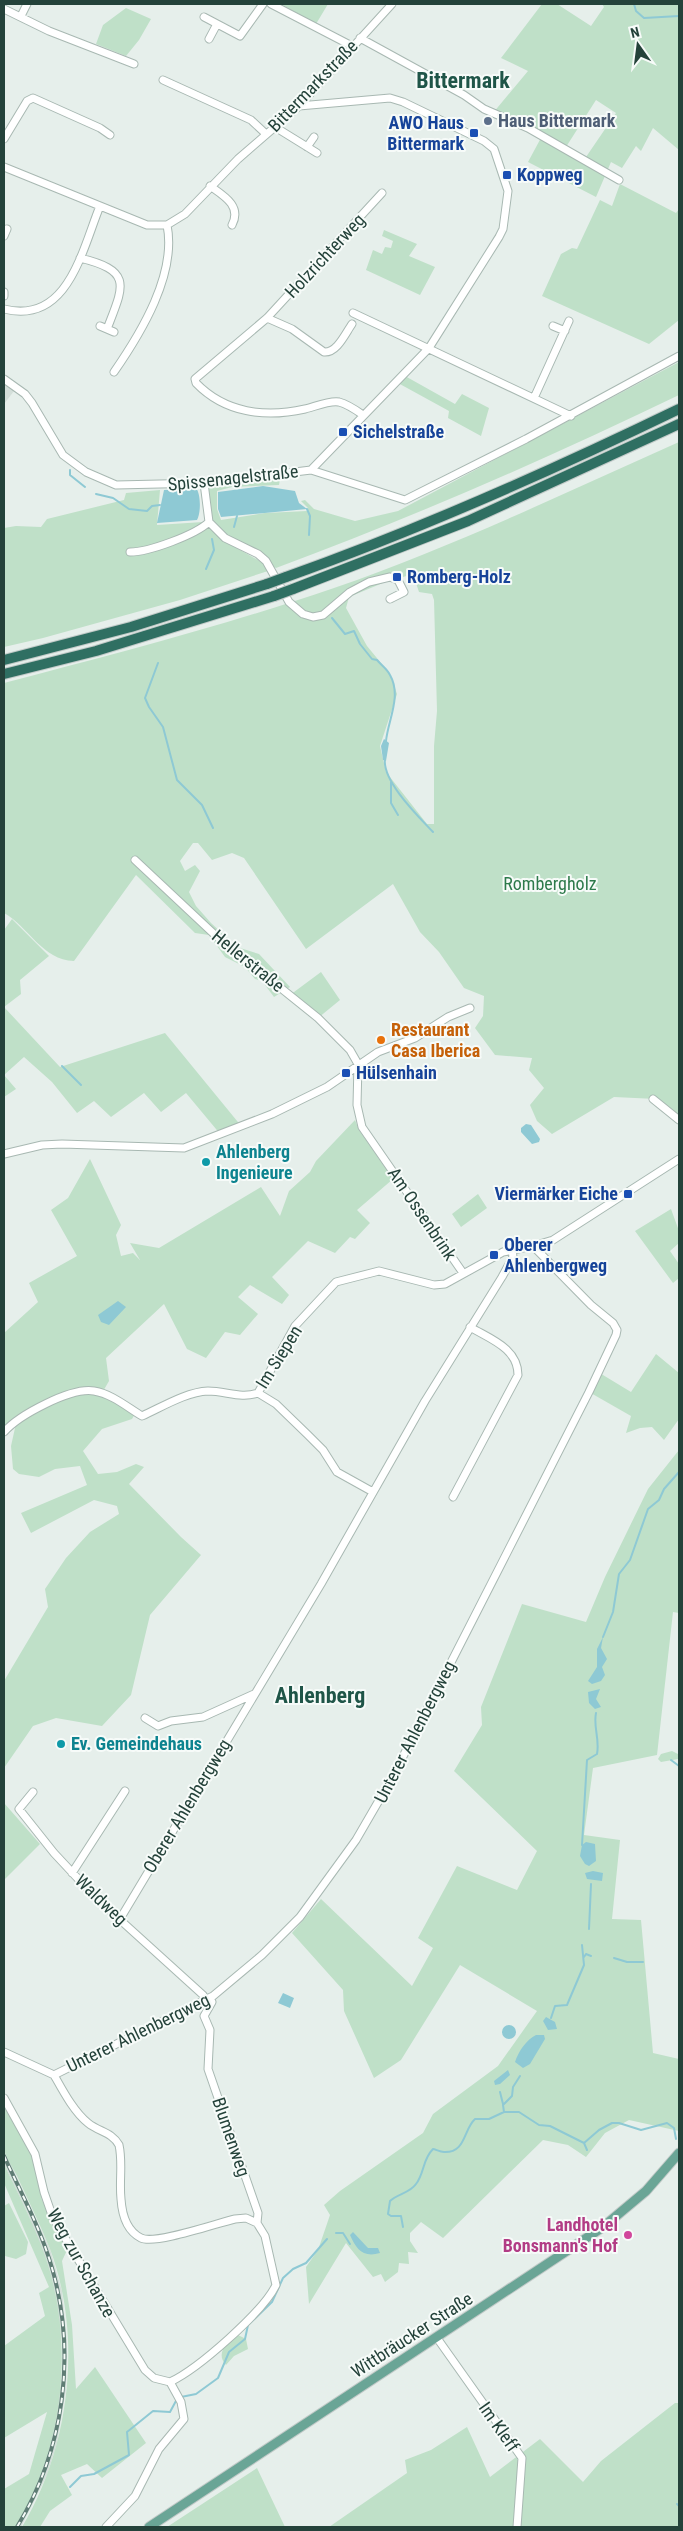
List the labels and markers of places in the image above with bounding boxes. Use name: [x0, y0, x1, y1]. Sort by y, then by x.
place label: Haus Bittermark: [498, 110, 616, 131]
place label: AWO Haus Bittermark: [387, 112, 464, 154]
marker: Haus Bittermark: [482, 115, 494, 127]
marker: AWO Haus Bittermark: [468, 127, 480, 139]
place label: Koppweg: [517, 164, 583, 185]
marker: Koppweg: [501, 169, 513, 181]
place label: Sichelstraße: [353, 421, 444, 442]
marker: Sichelstraße: [337, 426, 349, 438]
place label: Romberg-Holz: [407, 566, 511, 587]
marker: Romberg-Holz: [391, 571, 403, 583]
place label: Restaurant Casa Iberica: [391, 1019, 480, 1061]
marker: Restaurant Casa Iberica: [375, 1034, 387, 1046]
place label: Hülsenhain: [356, 1062, 437, 1083]
marker: Hülsenhain: [340, 1067, 352, 1079]
place label: Ahlenberg Ingenieure: [216, 1141, 293, 1183]
marker: Ahlenberg Ingenieure: [200, 1156, 212, 1168]
place label: Viermärker Eiche: [494, 1183, 618, 1204]
marker: Viermärker Eiche: [622, 1188, 634, 1200]
place label: Oberer Ahlenbergweg: [504, 1234, 607, 1276]
marker: Oberer Ahlenbergweg: [488, 1249, 500, 1261]
place label: Ev. Gemeindehaus: [71, 1733, 202, 1754]
marker: Ev. Gemeindehaus: [55, 1738, 67, 1750]
place label: Landhotel Bonsmann's Hof: [503, 2214, 618, 2256]
marker: Landhotel Bonsmann's Hof: [622, 2229, 634, 2241]

